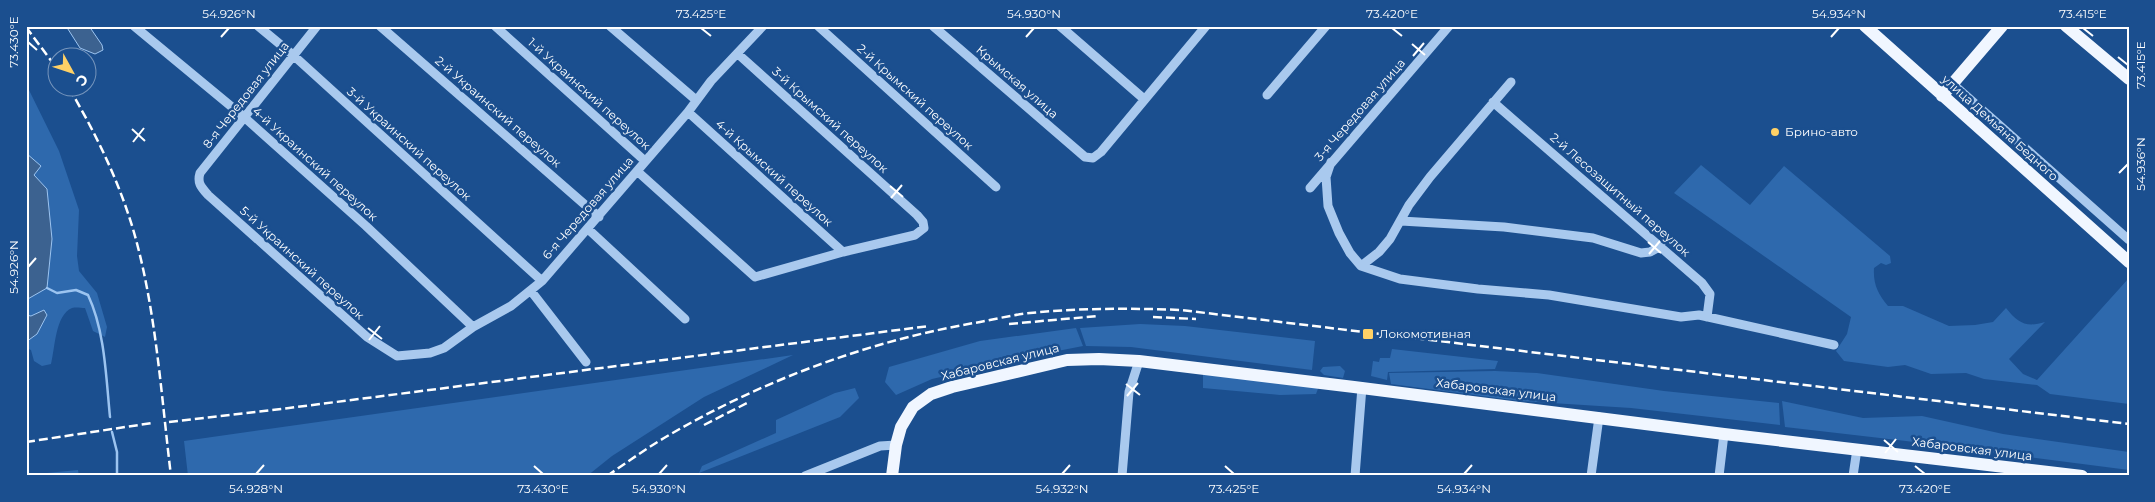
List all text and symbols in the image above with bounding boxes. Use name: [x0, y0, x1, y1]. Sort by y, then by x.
text: 54.926°N: [202, 6, 256, 21]
text: 73.425°E: [676, 6, 726, 21]
text: 54.930°N: [1007, 6, 1061, 21]
text: 73.420°E: [1366, 6, 1418, 21]
text: 54.934°N: [1812, 6, 1866, 21]
text: 73.415°E: [2059, 6, 2107, 21]
text: 73.430°E: [6, 16, 21, 68]
street label: 1-й Украинский переулок: [525, 35, 654, 153]
street label: 8-я Чередовая улица: [199, 38, 292, 151]
street label: 2-й Крымский переулок: [854, 40, 977, 153]
text: 73.415°E: [2133, 41, 2148, 89]
street label: Крымская улица: [973, 42, 1061, 121]
north arrow: [48, 48, 98, 98]
street label: 2-й Украинский переулок: [432, 53, 564, 170]
street label: 3-я Чередовая улица: [1311, 55, 1408, 164]
street label: 3-й Крымский переулок: [769, 63, 892, 176]
text: С: [72, 71, 92, 90]
street label: улица Демьяна Бедного: [1938, 71, 2062, 184]
street label: 3-й Украинский переулок: [344, 84, 475, 203]
street label: 4-й Украинский переулок: [250, 103, 381, 224]
street label: 4-й Крымский переулок: [713, 116, 836, 229]
place label: Брино-авто: [1785, 124, 1858, 139]
marker: Брино-авто: [1769, 126, 1781, 138]
street label: 2-й Лесозащитный переулок: [1547, 130, 1694, 260]
text: 54.936°N: [2133, 137, 2148, 191]
street label: 6-я Чередовая улица: [539, 153, 636, 262]
street label: 5-й Украинский переулок: [237, 203, 368, 322]
text: 54.926°N: [6, 240, 21, 294]
place label: Локомотивная: [1379, 326, 1471, 341]
marker: Локомотивная: [1361, 327, 1375, 341]
street label: Хабаровская улица: [939, 340, 1060, 383]
street label: Хабаровская улица: [1435, 375, 1557, 404]
street label: Хабаровская улица: [1911, 434, 2033, 463]
text: 54.928°N: [229, 481, 283, 496]
text: 73.430°E: [517, 481, 569, 496]
text: 54.930°N: [632, 481, 686, 496]
text: 54.932°N: [1035, 481, 1089, 496]
text: 73.425°E: [1209, 481, 1259, 496]
text: 54.934°N: [1437, 481, 1491, 496]
text: 73.420°E: [1899, 481, 1951, 496]

